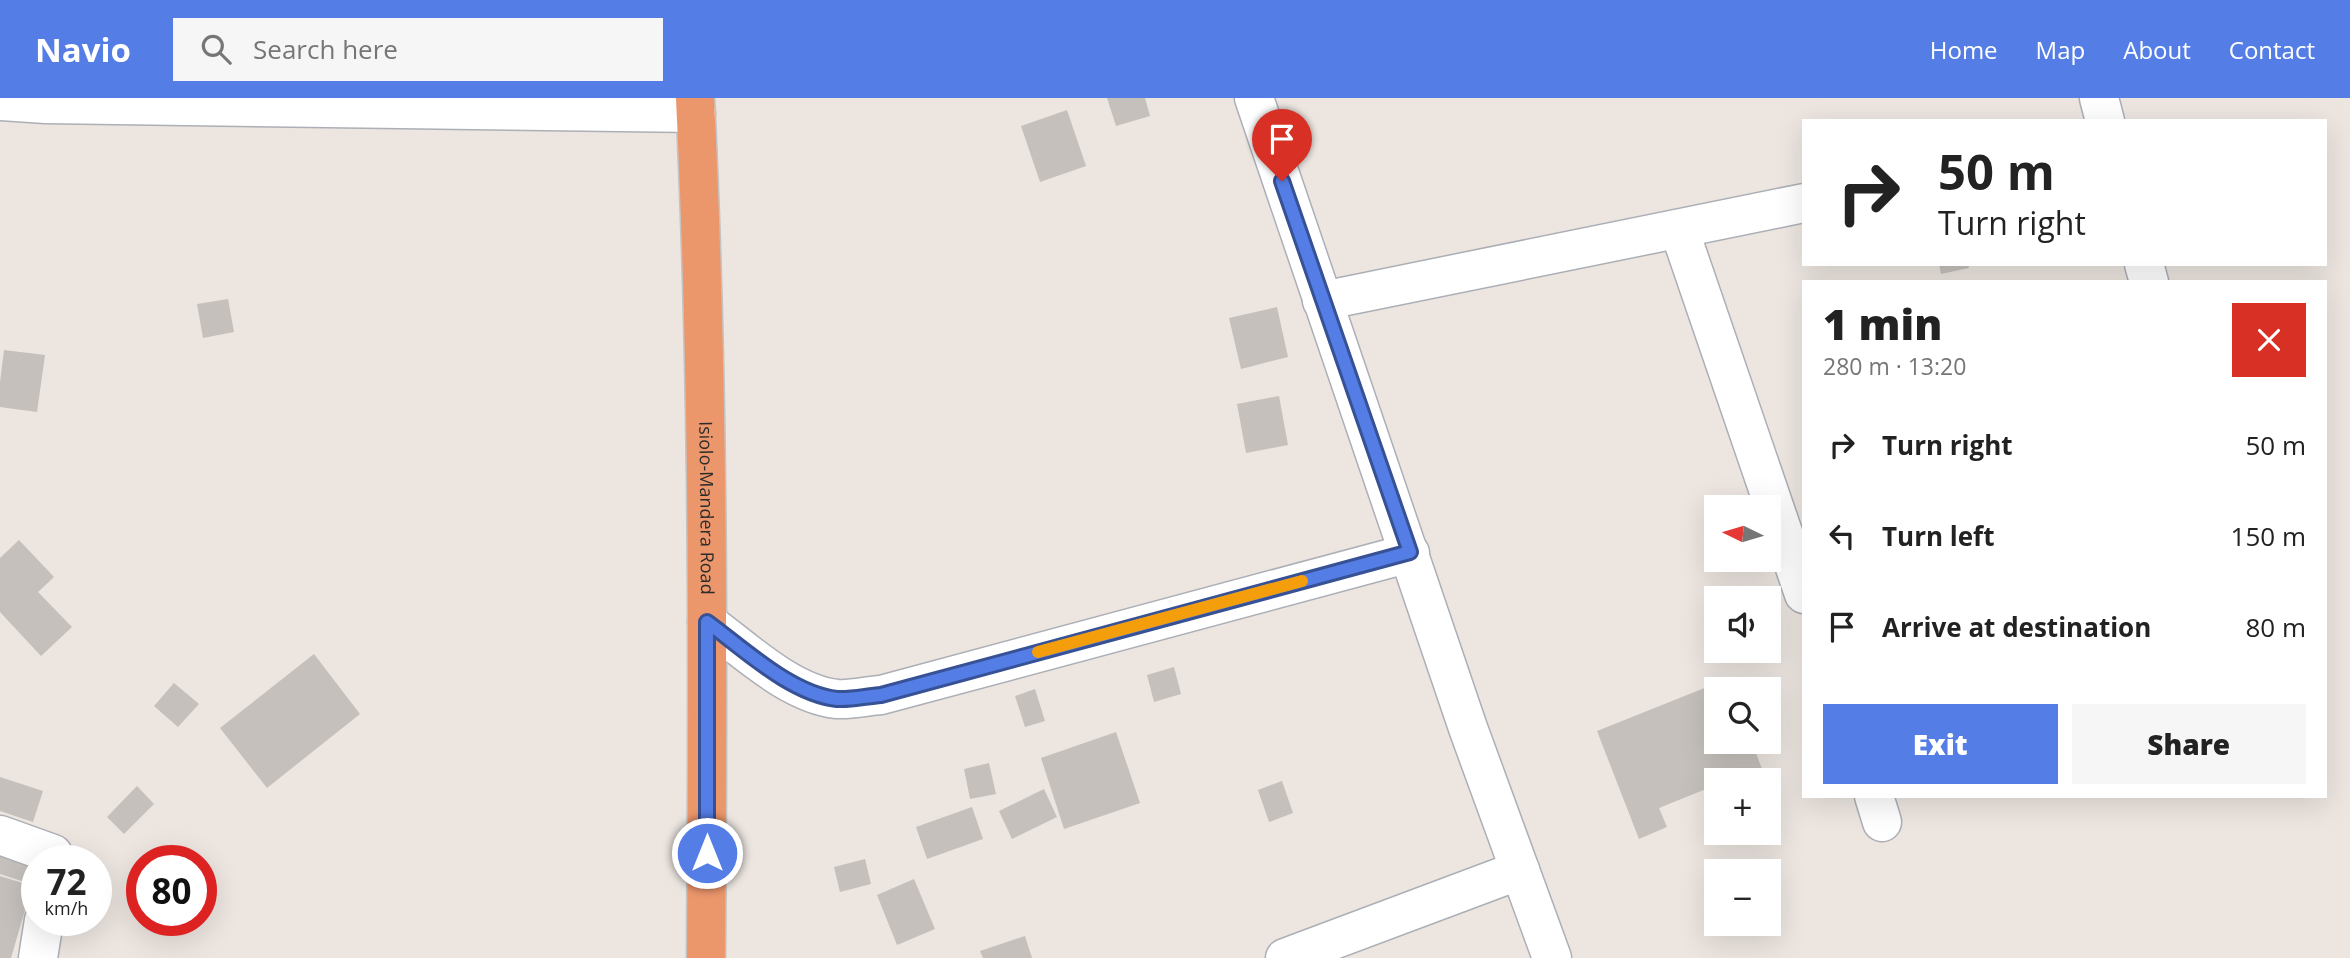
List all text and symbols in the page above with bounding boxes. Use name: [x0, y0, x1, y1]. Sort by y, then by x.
search box: [173, 18, 663, 81]
text: Navio: [35, 27, 131, 72]
icon: search: [197, 30, 235, 68]
text: Search here: [253, 31, 398, 67]
text: Home: [1930, 33, 1998, 66]
text: Map: [2036, 33, 2085, 66]
text: About: [2123, 33, 2191, 66]
text: Contact: [2229, 33, 2315, 66]
pin: [1252, 109, 1312, 181]
icon: arrive: [1263, 120, 1301, 158]
text: 50 m: [1938, 138, 2055, 204]
icon: right: [1823, 147, 1914, 238]
text: Turn right: [1938, 201, 2086, 244]
text: 1 min: [1823, 295, 1942, 352]
button: close: [2232, 303, 2306, 377]
text: 280 m · 13:20: [1823, 350, 1966, 382]
street label: Isiolo-Mandera Road: [694, 421, 720, 595]
icon: right: [1823, 426, 1861, 464]
text: Turn right: [1882, 427, 2013, 463]
text: 50 m: [2245, 427, 2306, 463]
north arrow: [1704, 495, 1782, 572]
map controls: [1704, 495, 1781, 936]
icon: left: [1823, 517, 1861, 555]
text: Turn left: [1882, 518, 1994, 554]
text: 150 m: [2231, 518, 2306, 554]
button: sound: [1704, 586, 1781, 663]
icon: arrive: [1823, 608, 1861, 646]
text: Arrive at destination: [1882, 609, 2151, 645]
text: 80 m: [2245, 609, 2306, 645]
button: search: [1704, 677, 1781, 754]
button: Exit: [1823, 704, 2058, 784]
button: Share: [2072, 704, 2306, 784]
button: +: [1704, 768, 1781, 845]
position arrow: [670, 816, 744, 890]
speed limit sign: 80: [126, 845, 217, 936]
text: 72: [46, 858, 87, 905]
button: −: [1704, 859, 1781, 936]
text: km/h: [45, 896, 88, 920]

